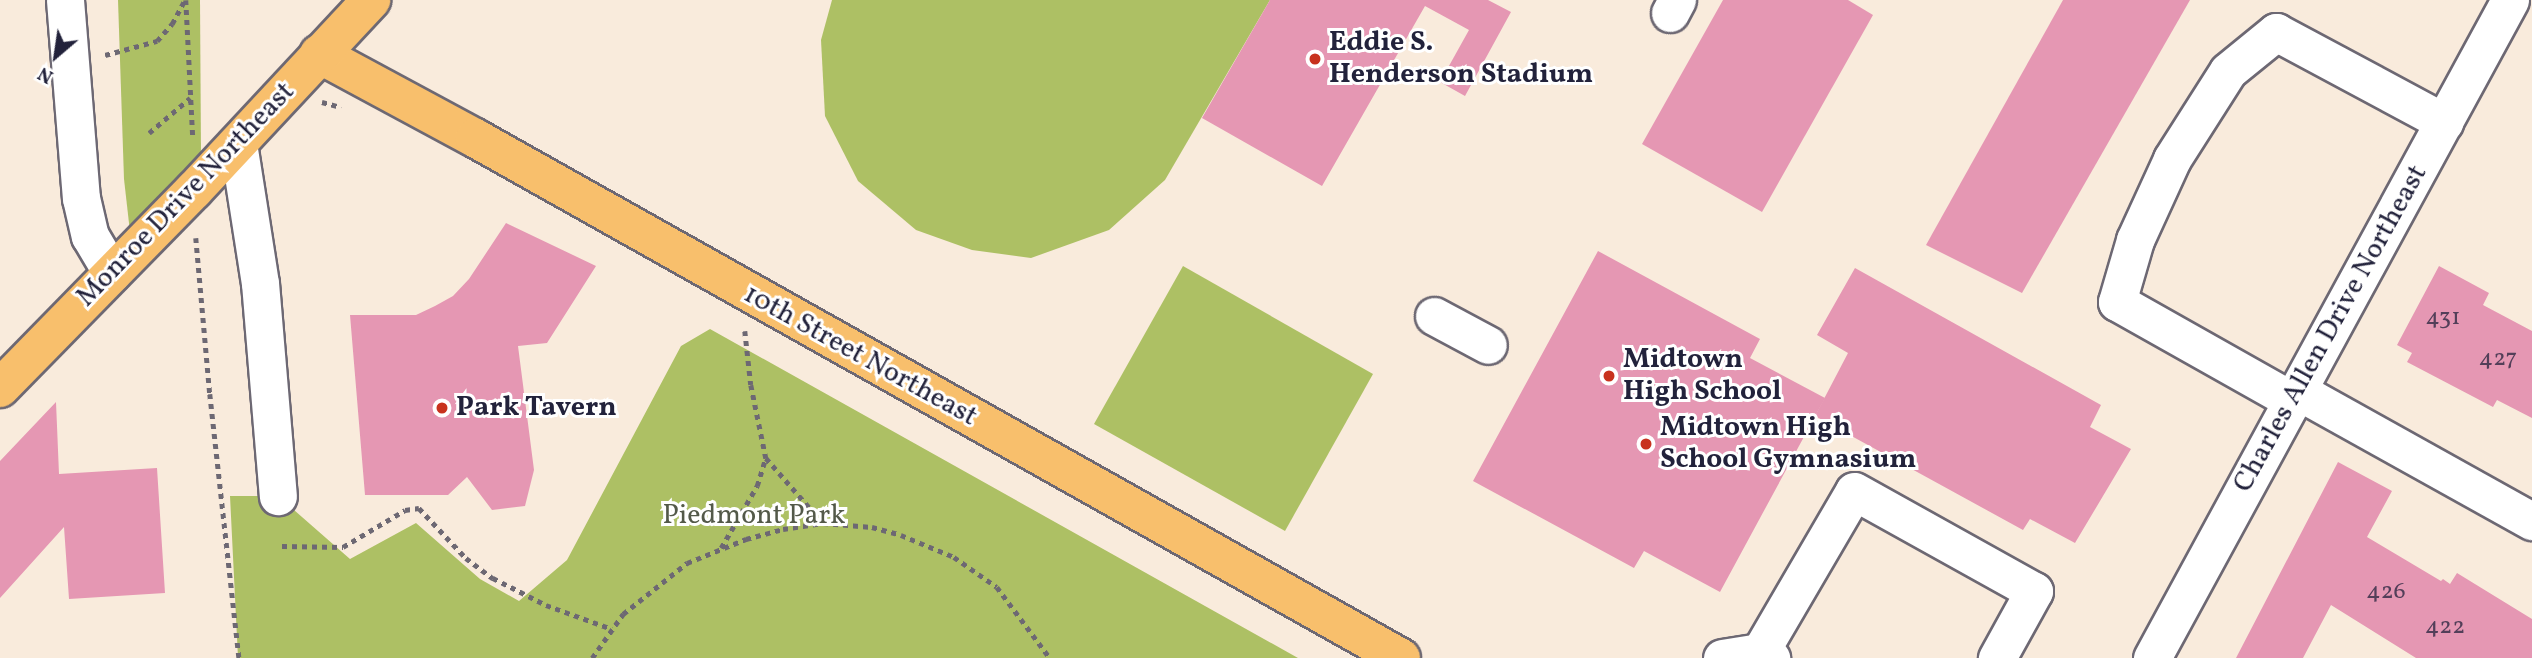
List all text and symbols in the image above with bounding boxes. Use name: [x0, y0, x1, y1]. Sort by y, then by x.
north arrow: [21, 21, 91, 91]
place label: Eddie S. Henderson Stadium: [1329, 26, 1593, 92]
marker: Eddie S. Henderson Stadium: [1307, 51, 1323, 67]
text: N: [33, 60, 58, 89]
street label: Monroe Drive Northeast: [70, 76, 302, 314]
street label: Charles Allen Drive Northeast: [2227, 160, 2435, 498]
street label: 10th Street Northeast: [737, 278, 983, 434]
house number: 431: [2426, 305, 2460, 333]
place label: Midtown High School: [1623, 343, 1781, 409]
house number: 427: [2479, 346, 2517, 374]
marker: Midtown High School: [1601, 368, 1617, 384]
place label: Park Tavern: [456, 391, 617, 425]
marker: Park Tavern: [434, 400, 450, 416]
place label: Midtown High School Gymnasium: [1660, 411, 1916, 477]
marker: Midtown High School Gymnasium: [1638, 436, 1654, 452]
park label: Piedmont Park: [663, 499, 845, 533]
house number: 426: [2366, 579, 2406, 607]
house number: 422: [2425, 614, 2465, 642]

